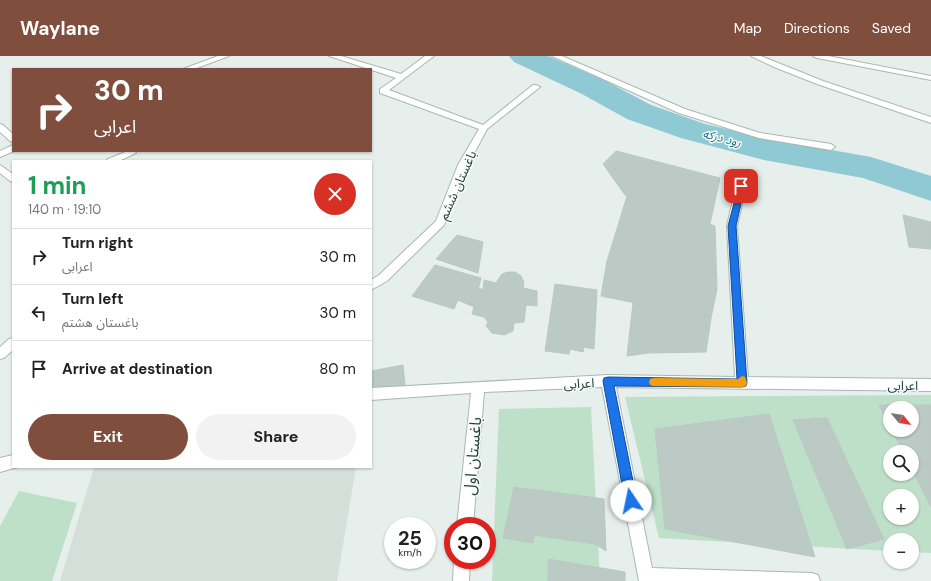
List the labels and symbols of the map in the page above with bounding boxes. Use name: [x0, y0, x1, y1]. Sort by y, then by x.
water label: رود درکه: [701, 125, 744, 151]
street label: باغستان ششم: [435, 148, 482, 223]
pin: [724, 169, 758, 203]
street label: اعرابی: [563, 374, 595, 393]
street label: اعرابی: [888, 377, 918, 394]
north arrow: [883, 401, 919, 437]
street label: باغستان اول: [459, 416, 486, 496]
position arrow: [610, 480, 652, 522]
speed limit sign: 30: [444, 517, 496, 569]

